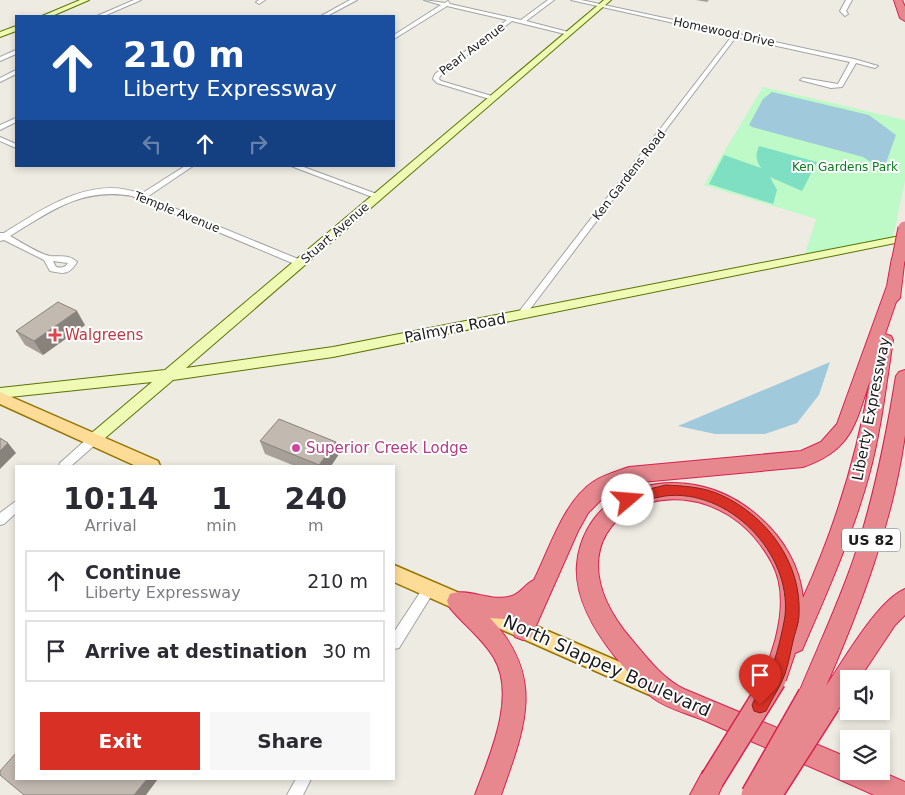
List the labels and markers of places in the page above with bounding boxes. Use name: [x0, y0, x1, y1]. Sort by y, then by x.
place label: Walgreens: [65, 326, 144, 344]
marker: Walgreens: [49, 329, 61, 341]
place label: Superior Creek Lodge: [306, 439, 468, 457]
marker: Superior Creek Lodge: [290, 442, 302, 454]
pin: [739, 654, 781, 705]

